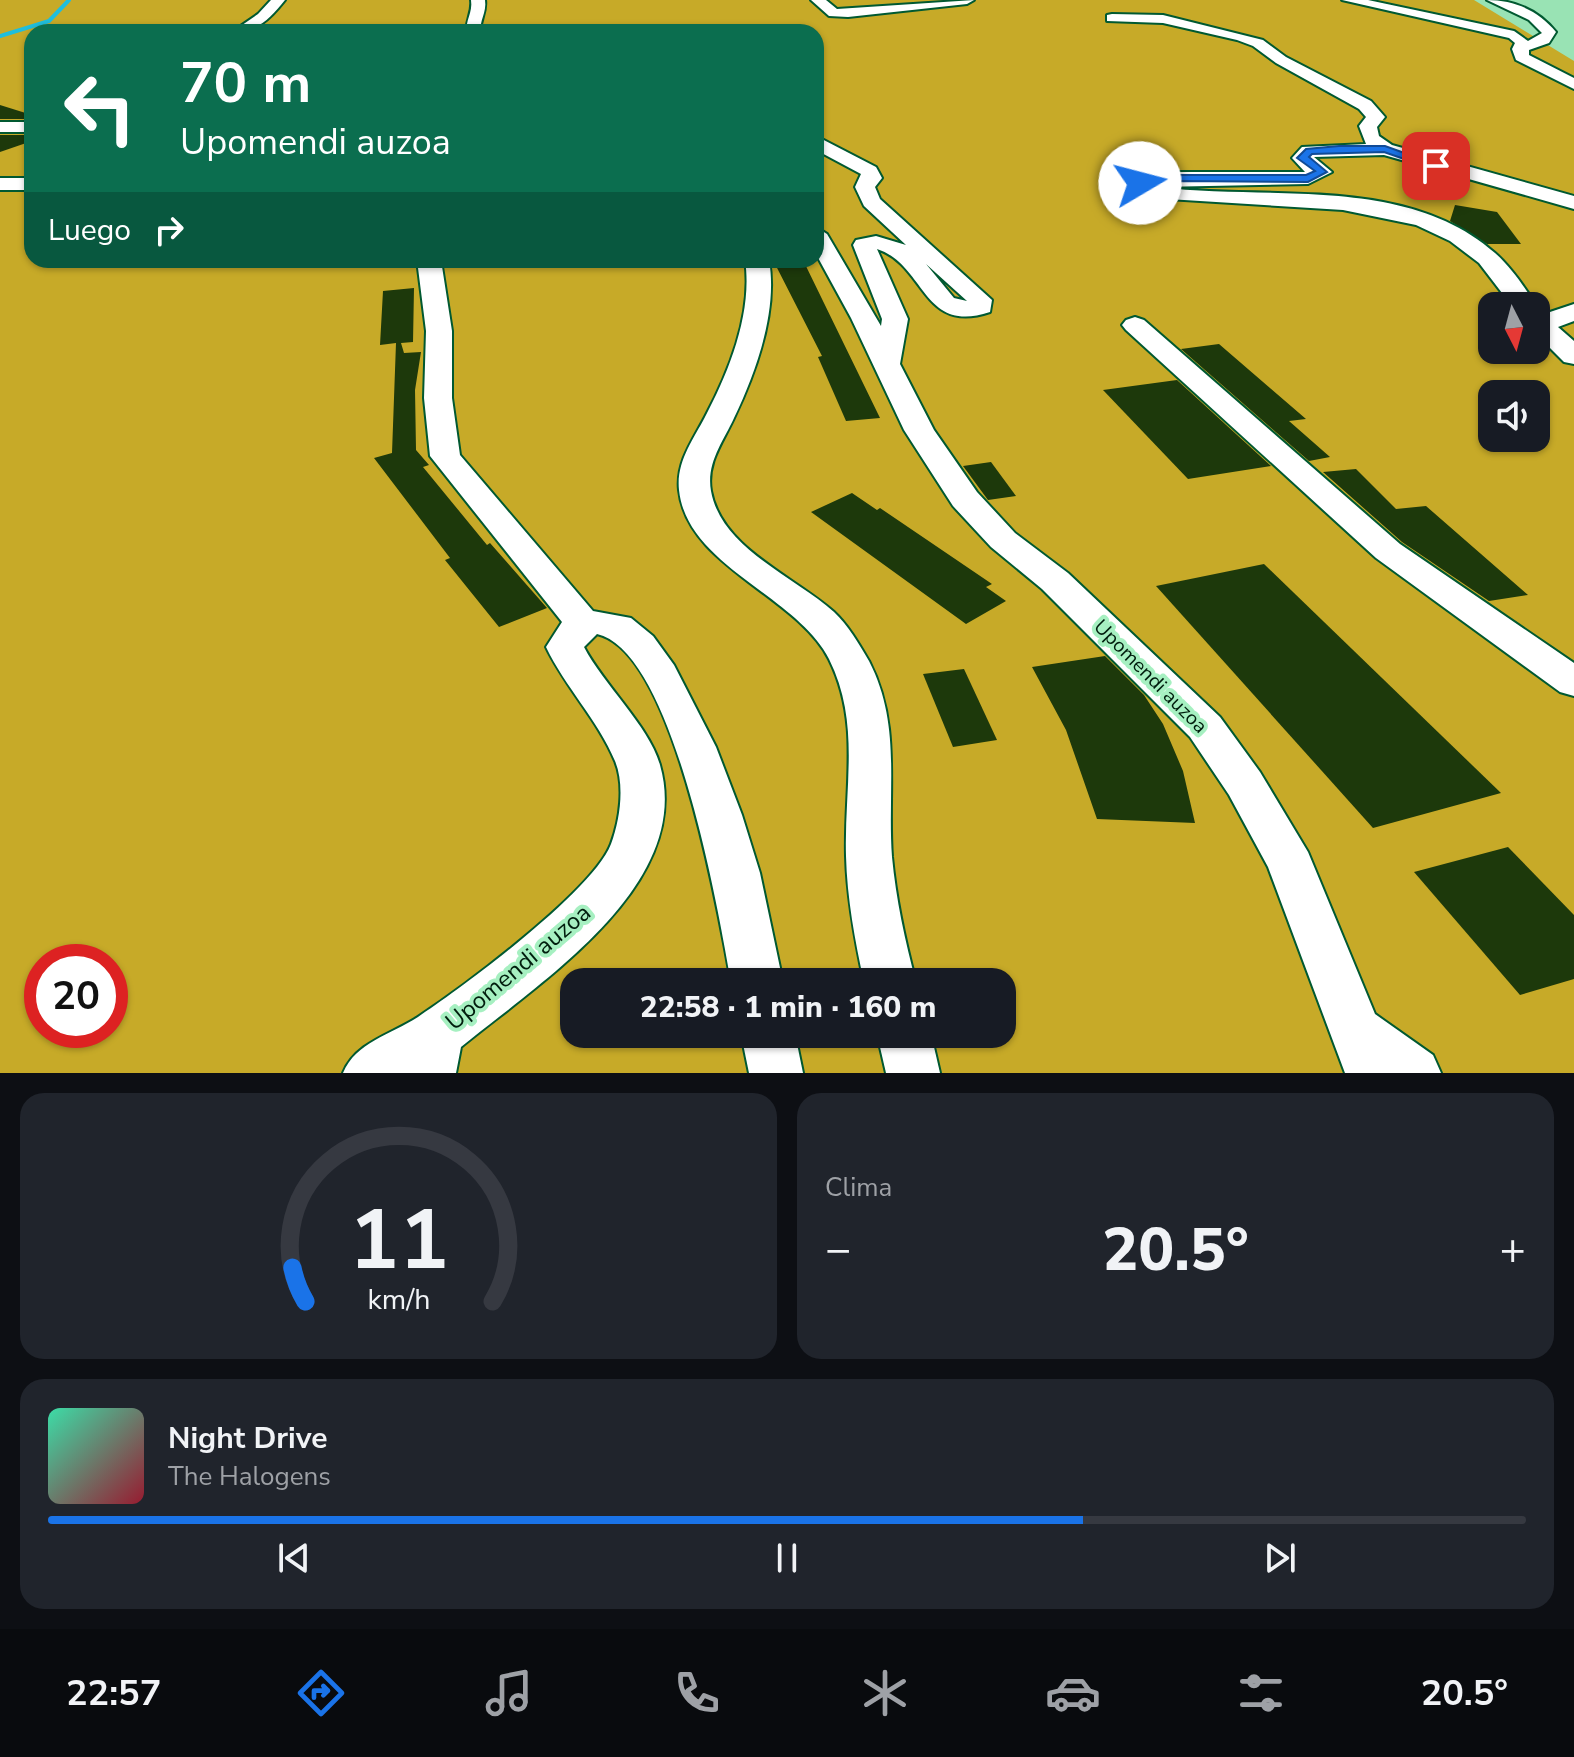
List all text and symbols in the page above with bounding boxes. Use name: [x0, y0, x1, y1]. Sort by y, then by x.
text: 70 m: [180, 45, 311, 122]
icon: left: [48, 56, 152, 160]
text: Upomendi auzoa: [180, 118, 451, 167]
pin: [1402, 132, 1470, 200]
position arrow: [1098, 141, 1182, 225]
icon: arrive: [1414, 144, 1458, 188]
icon: right: [147, 208, 191, 252]
text: Luego: [48, 210, 131, 251]
north arrow: [1478, 292, 1550, 364]
map controls: [1478, 292, 1550, 452]
button: sound: [1478, 380, 1550, 452]
street label: Upomendi auzoa: [1088, 614, 1213, 739]
street label: Upomendi auzoa: [439, 897, 597, 1037]
speed limit sign: 20: [24, 944, 128, 1048]
text: 22:58 · 1 min · 160 m: [640, 987, 936, 1028]
text: Clima: [825, 1170, 892, 1205]
text: 11: [349, 1184, 448, 1297]
text: 20.5°: [1102, 1209, 1249, 1291]
text: −: [825, 1220, 851, 1280]
text: +: [1500, 1220, 1526, 1280]
text: km/h: [367, 1280, 430, 1319]
text: Night Drive: [168, 1418, 327, 1459]
text: The Halogens: [168, 1459, 331, 1494]
icon: previous: [272, 1536, 316, 1580]
icon: pause: [765, 1536, 809, 1580]
icon: next: [1258, 1536, 1302, 1580]
icon: directions: [293, 1665, 349, 1721]
icon: music: [481, 1665, 537, 1721]
icon: phone: [669, 1665, 725, 1721]
icon: climate: [857, 1665, 913, 1721]
icon: car: [1045, 1665, 1101, 1721]
icon: filters: [1233, 1665, 1289, 1721]
text: 22:57: [66, 1669, 161, 1718]
text: 20.5°: [1421, 1669, 1508, 1718]

